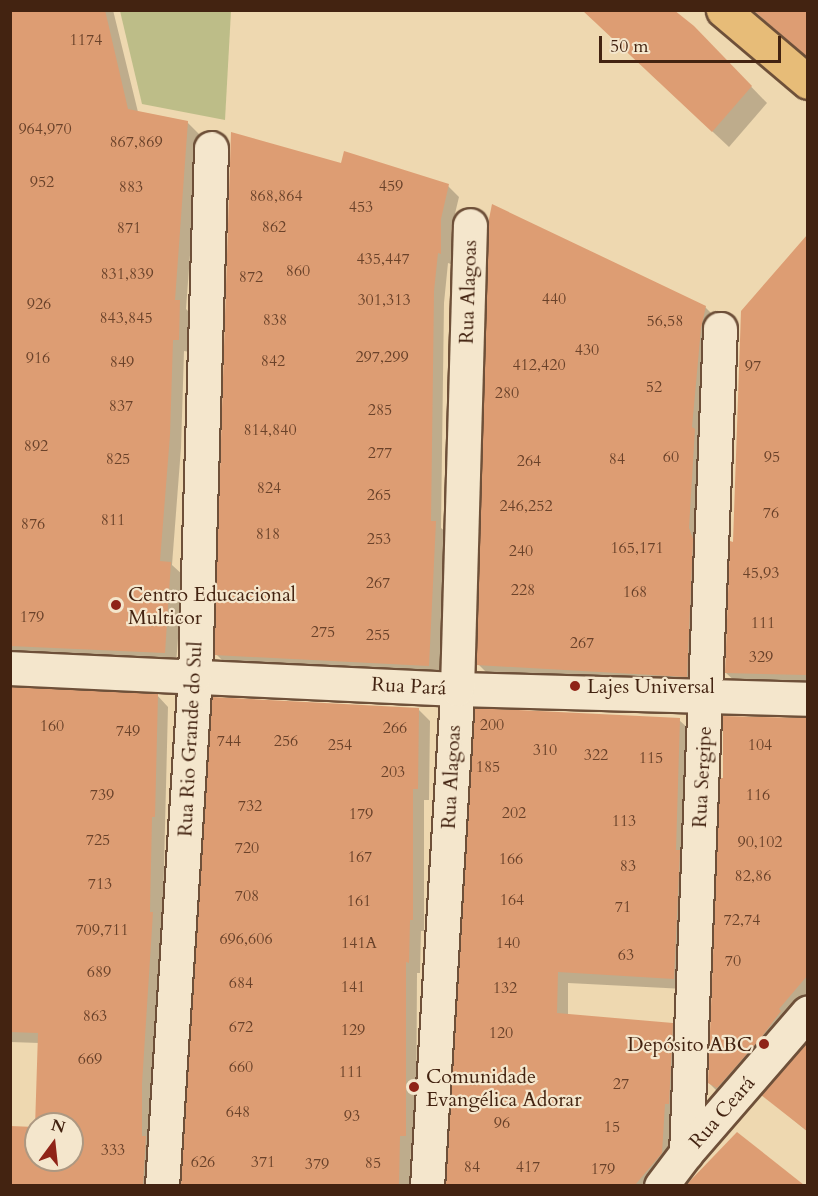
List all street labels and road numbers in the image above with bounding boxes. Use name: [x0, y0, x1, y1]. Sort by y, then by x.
street label: Rua Alagoas: [454, 240, 482, 344]
street label: Rua Rio Grande do Sul: [173, 641, 207, 837]
street label: Rua Pará: [371, 672, 447, 700]
street label: Rua Alagoas: [436, 724, 466, 830]
street label: Rua Sergipe: [687, 726, 717, 828]
street label: Rua Ceará: [684, 1071, 760, 1153]

